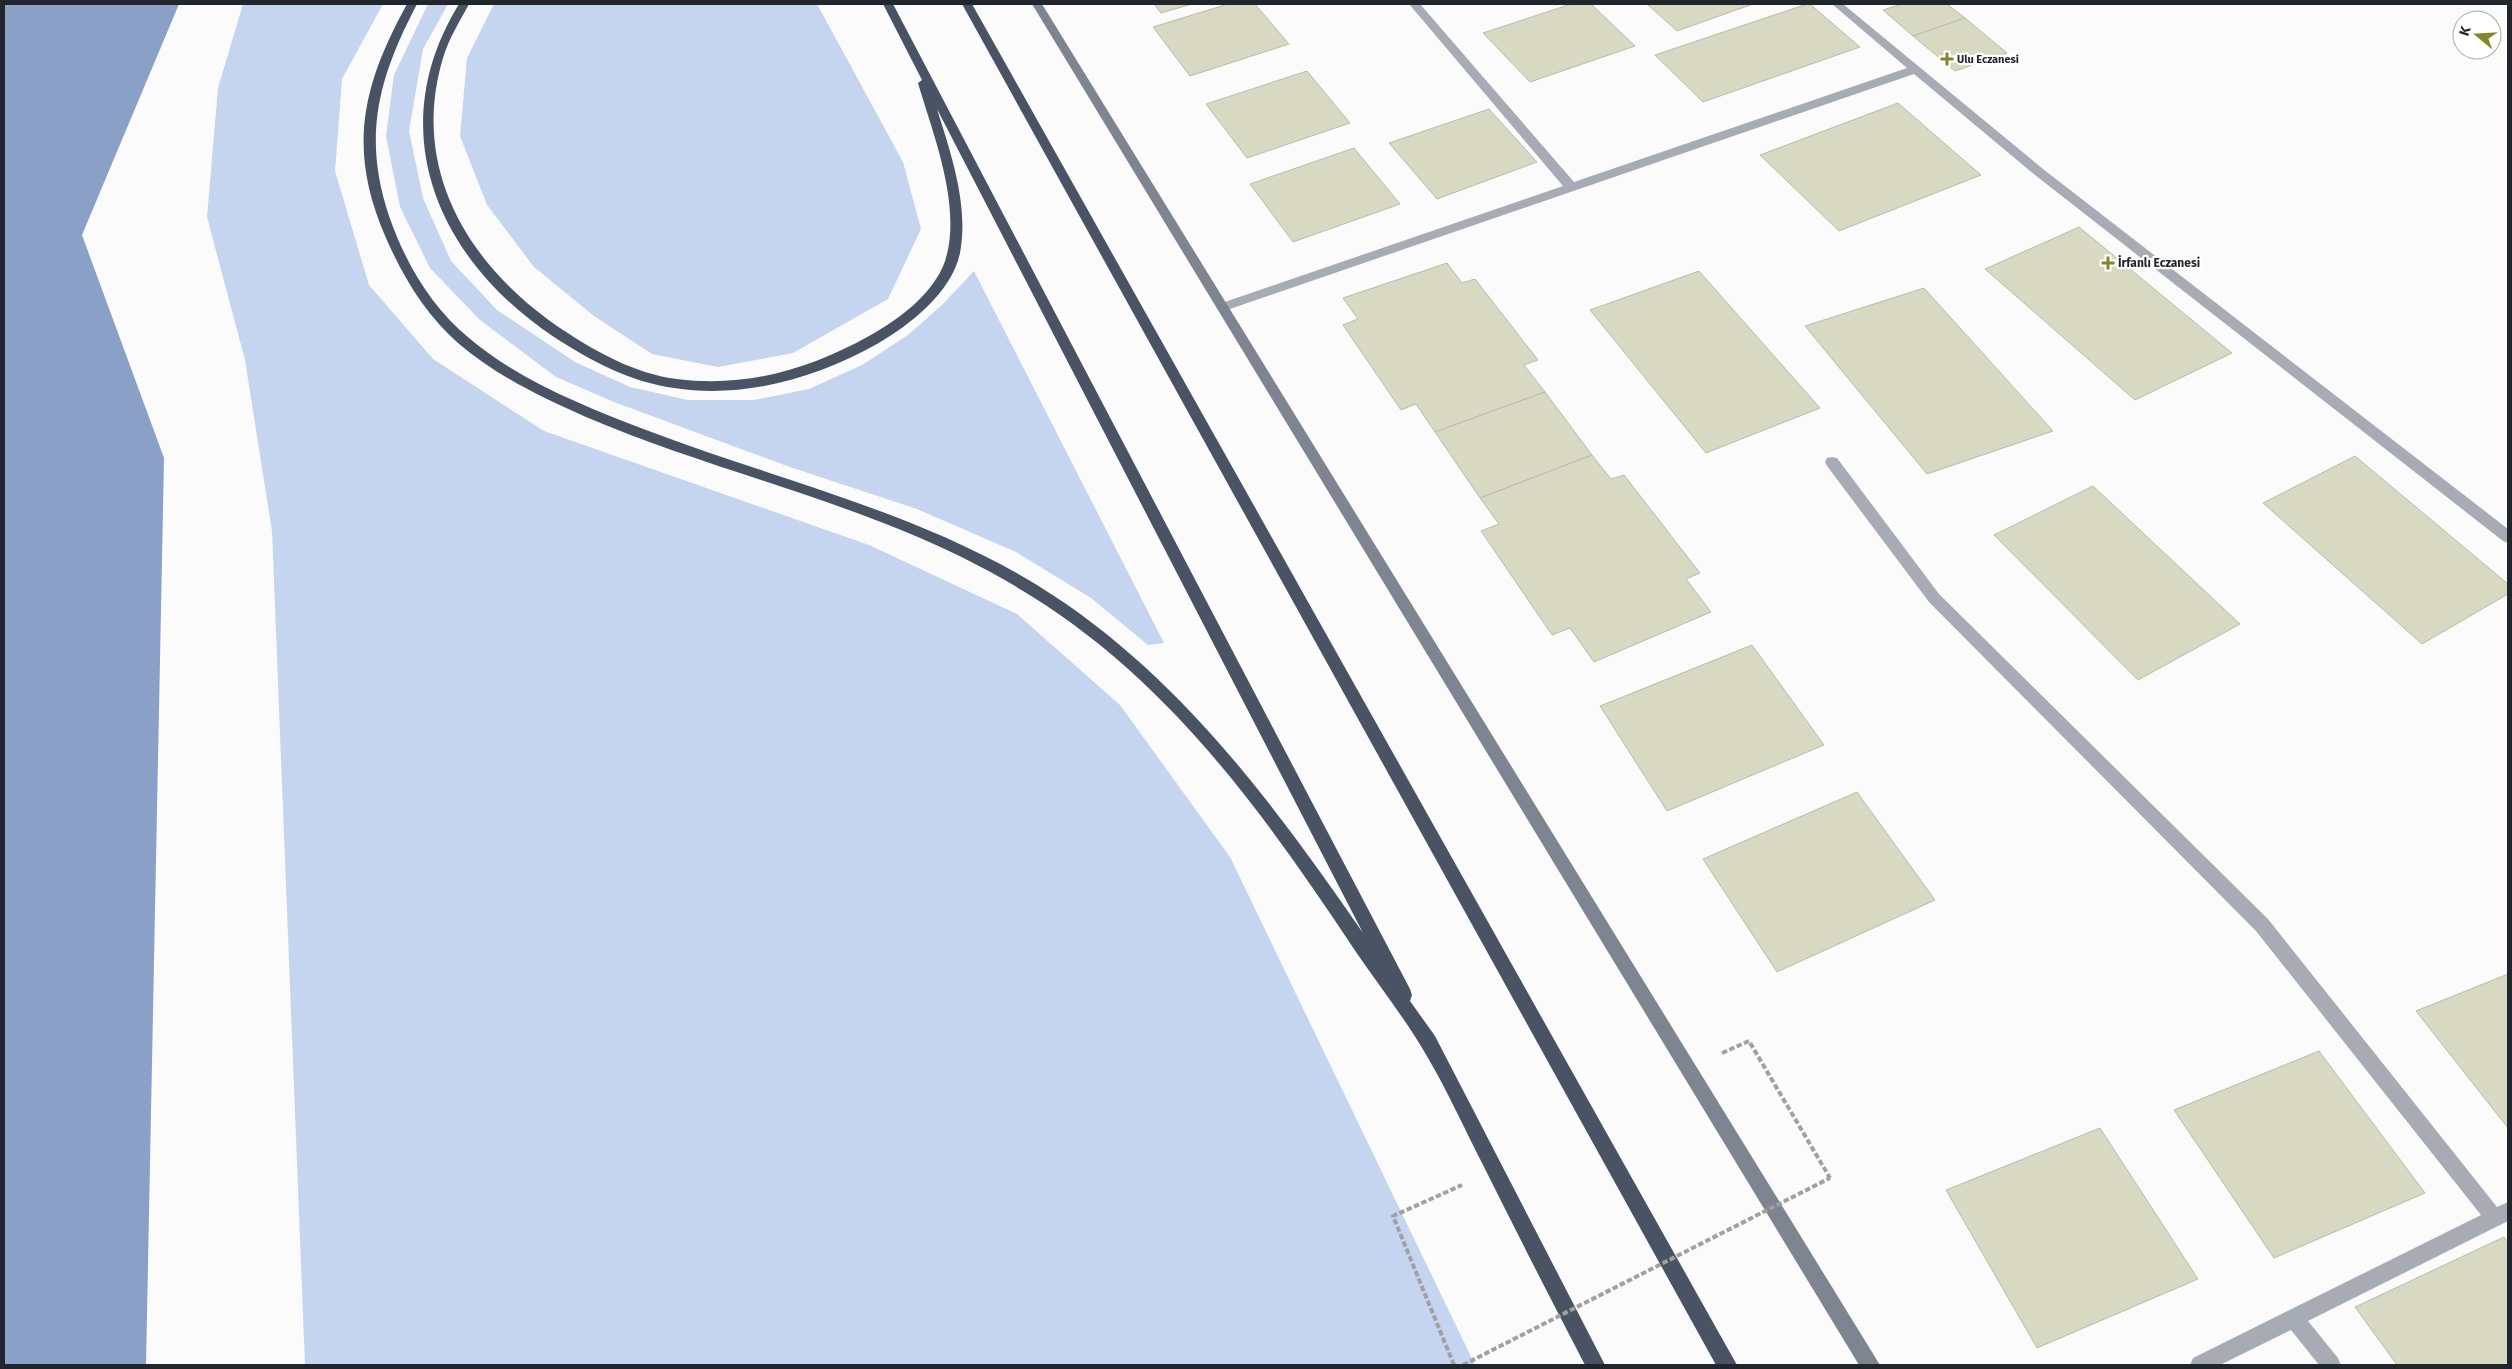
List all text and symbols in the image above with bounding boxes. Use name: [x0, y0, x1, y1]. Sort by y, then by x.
north arrow: [2452, 10, 2502, 60]
text: K: [2456, 23, 2475, 38]
marker: Ulu Eczanesi: [1941, 53, 1953, 65]
place label: Ulu Eczanesi: [1957, 53, 2019, 66]
place label: İrfanlı Eczanesi: [2118, 255, 2200, 270]
marker: İrfanlı Eczanesi: [2102, 257, 2114, 269]

